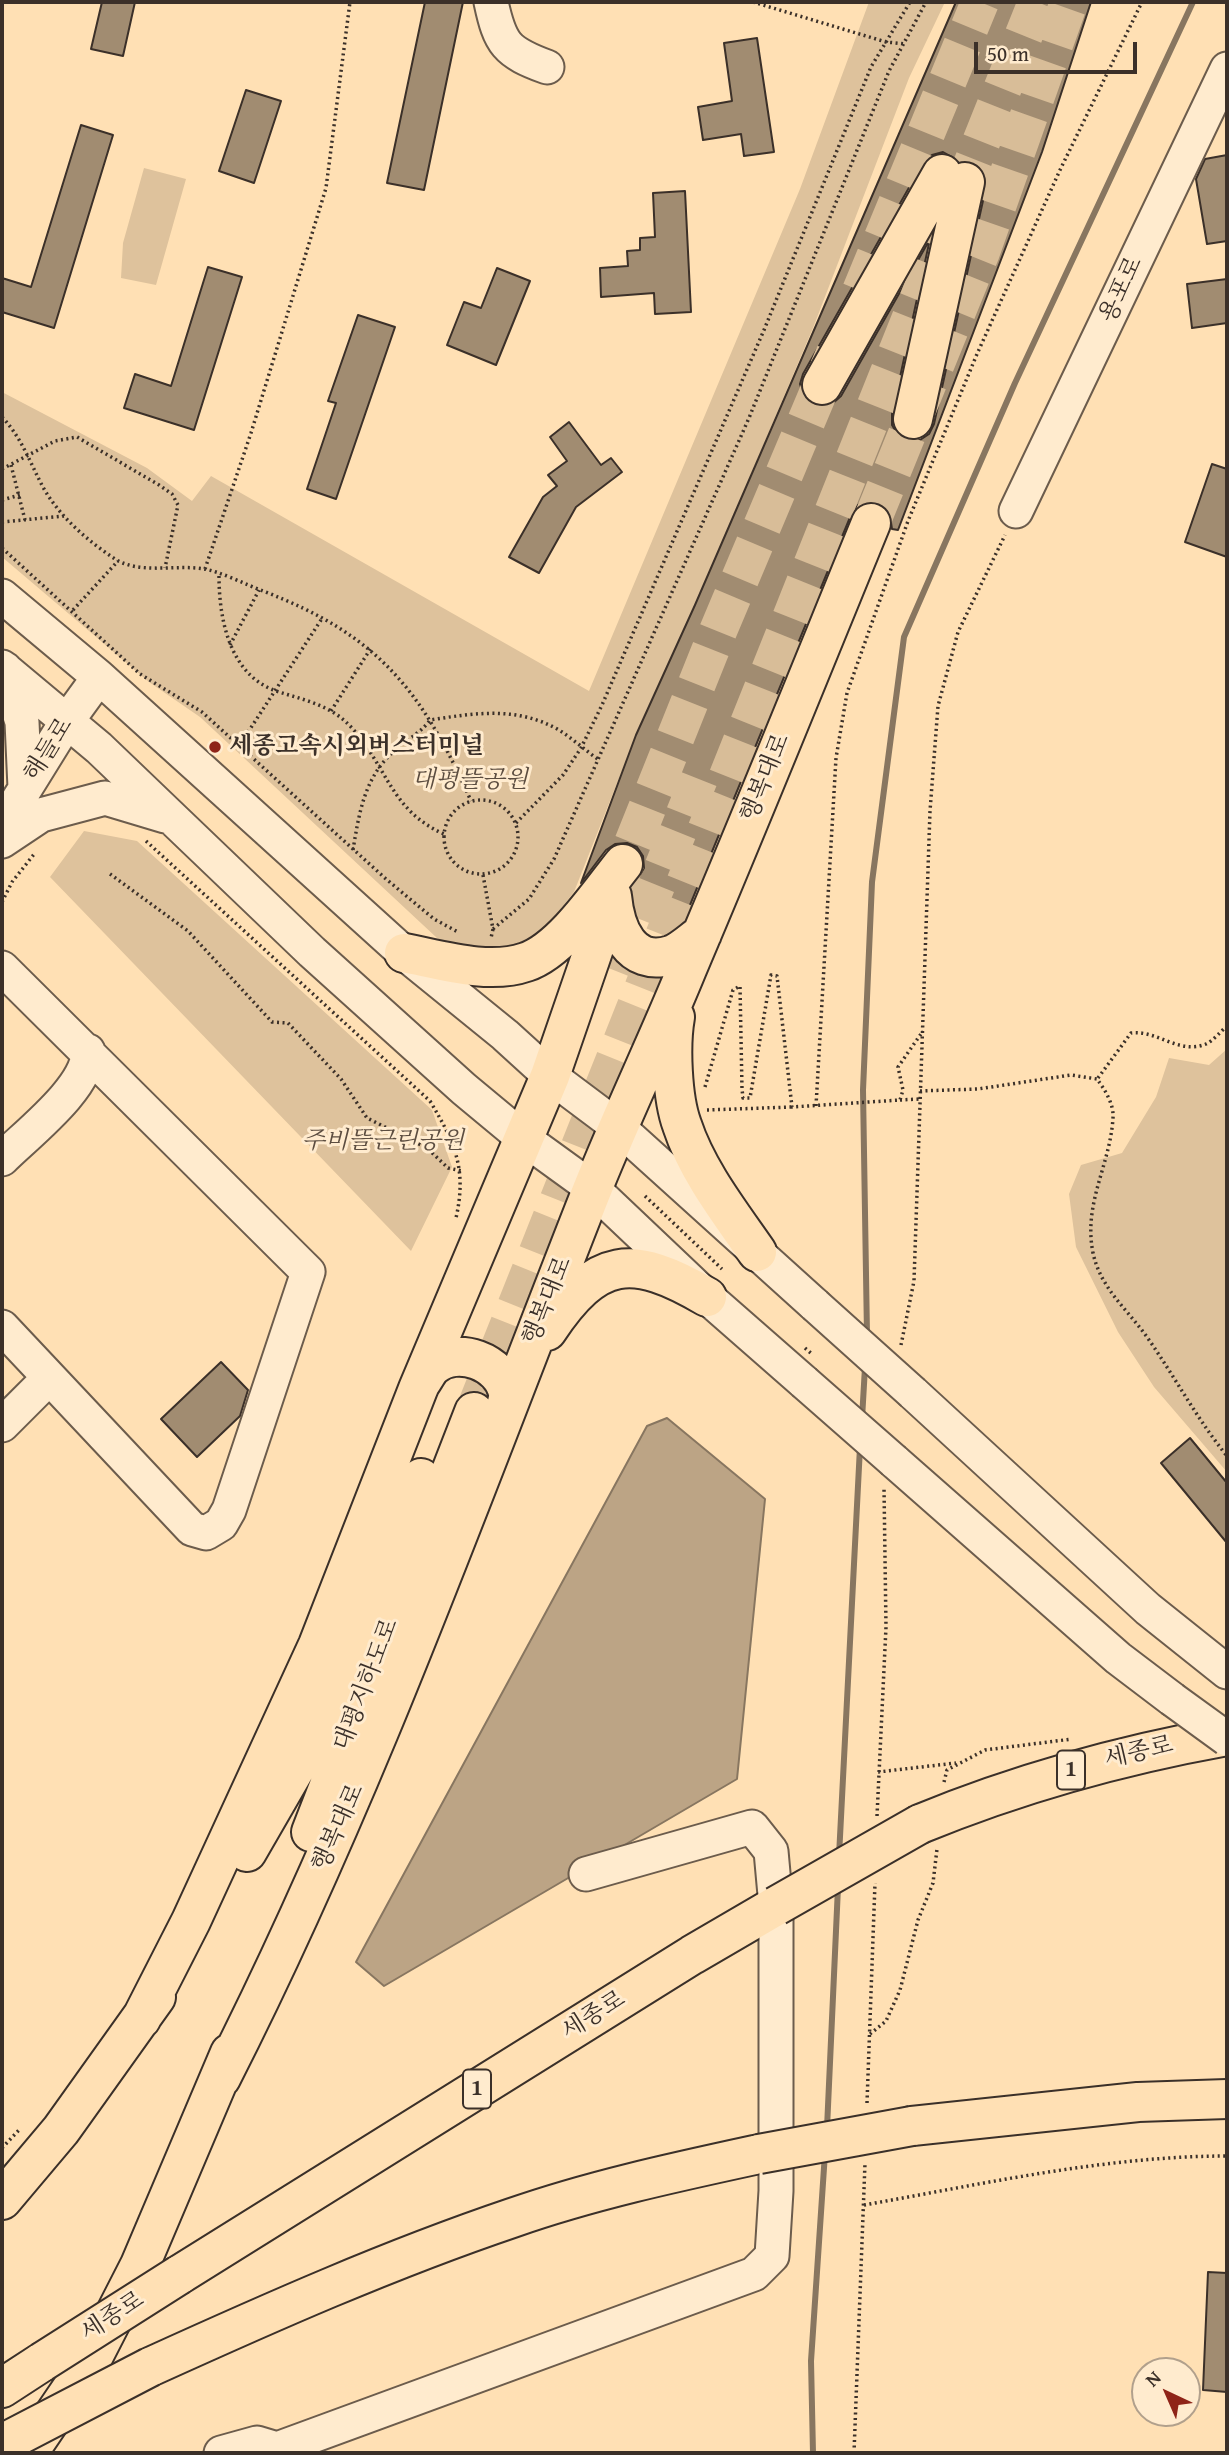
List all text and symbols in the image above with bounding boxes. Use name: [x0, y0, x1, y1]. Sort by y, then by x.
scale bar: [977, 28, 1140, 72]
text: 50 m: [987, 38, 1029, 69]
street label: 용포로: [1094, 252, 1150, 328]
street label: 해들로: [18, 713, 80, 787]
street label: 행복대로: [735, 730, 797, 826]
place label: 세종고속시외버스터미널: [229, 733, 484, 761]
marker: 세종고속시외버스터미널: [207, 739, 223, 755]
park label: 대평뜰공원: [412, 767, 528, 795]
park label: 주비뜰근린공원: [302, 1128, 464, 1156]
street label: 행복대로: [517, 1253, 579, 1349]
street label: 대평지하도로: [329, 1615, 405, 1755]
street label: 세종로: [1102, 1731, 1176, 1775]
road number: 1: [1057, 1750, 1085, 1790]
street label: 행복대로: [307, 1780, 371, 1876]
street label: 세종로: [557, 1985, 631, 2047]
road number: 1: [463, 2070, 491, 2108]
street label: 세종로: [76, 2286, 150, 2348]
north arrow: [1131, 2357, 1201, 2427]
text: N: [1139, 2364, 1167, 2393]

